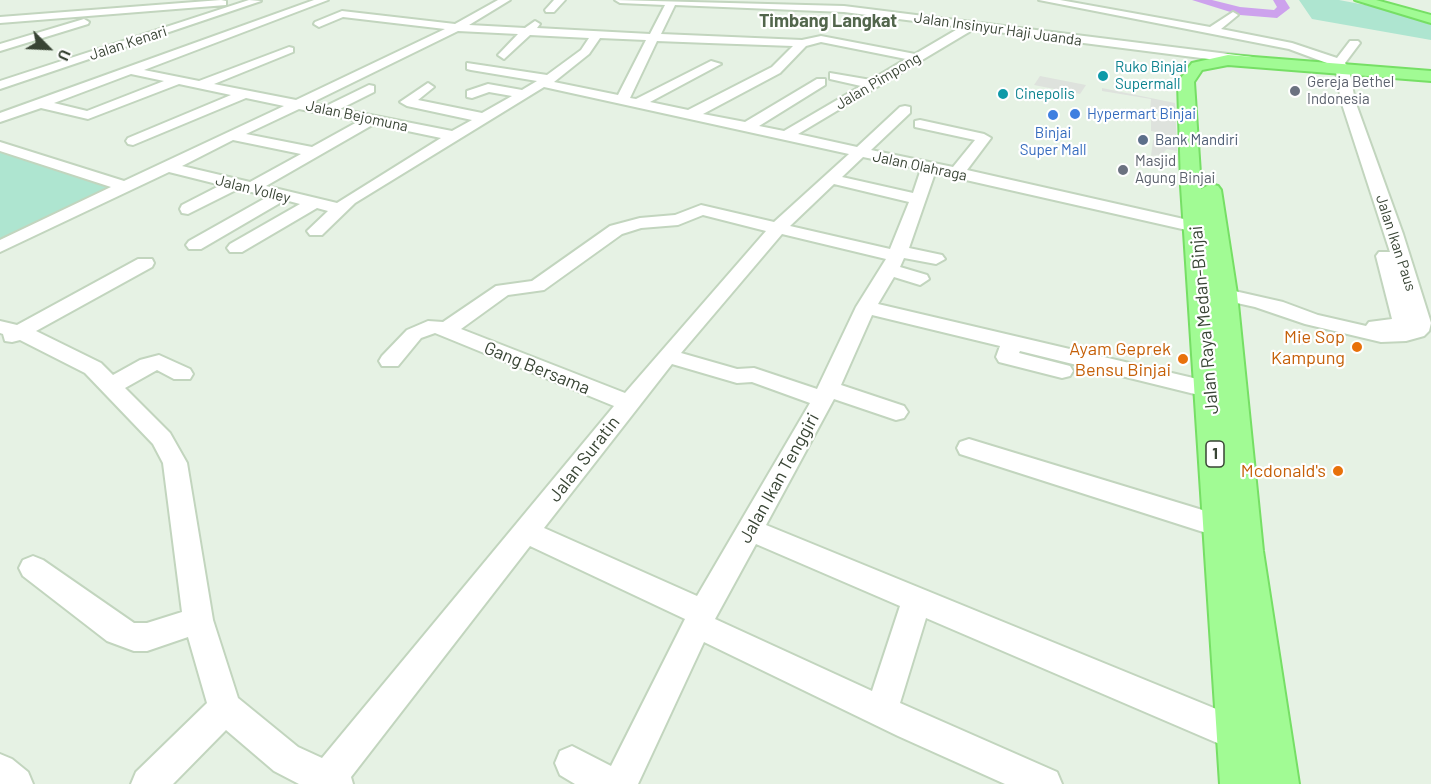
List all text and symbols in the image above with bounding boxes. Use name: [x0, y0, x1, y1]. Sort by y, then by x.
street label: Jalan Insinyur Haji Juanda: [913, 8, 1083, 50]
district label: Timbang Langkat: [759, 10, 897, 32]
north arrow: [18, 18, 78, 78]
street label: Jalan Kenari: [87, 22, 169, 64]
text: U: [54, 47, 76, 64]
street label: Jalan Pimpong: [832, 49, 924, 113]
place label: Ruko Binjai Supermall: [1115, 58, 1187, 93]
marker: Ruko Binjai Supermall: [1096, 69, 1110, 83]
place label: Gereja Bethel Indonesia: [1307, 73, 1394, 108]
marker: Gereja Bethel Indonesia: [1288, 84, 1302, 98]
place label: Cinepolis: [1015, 85, 1075, 103]
marker: Cinepolis: [996, 87, 1010, 101]
street label: Jalan Bejomuna: [304, 96, 410, 136]
place label: Hypermart Binjai: [1087, 105, 1196, 123]
marker: Hypermart Binjai: [1068, 107, 1082, 121]
marker: Binjai Super Mall: [1046, 108, 1060, 122]
place label: Binjai Super Mall: [1020, 124, 1086, 159]
place label: Bank Mandiri: [1155, 131, 1238, 149]
marker: Bank Mandiri: [1136, 133, 1150, 147]
street label: Jalan Olahraga: [871, 147, 969, 185]
place label: Masjid Agung Binjai: [1135, 152, 1215, 187]
marker: Masjid Agung Binjai: [1116, 163, 1130, 177]
street label: Jalan Volley: [214, 171, 292, 207]
street label: Jalan Ikan Paus: [1372, 193, 1420, 293]
street label: Jalan Raya Medan-Binjai: [1185, 225, 1223, 415]
place label: Mie Sop Kampung: [1271, 326, 1345, 368]
street label: Gang Bersama: [481, 337, 593, 399]
place label: Ayam Geprek Bensu Binjai: [1069, 338, 1171, 380]
marker: Mie Sop Kampung: [1350, 340, 1364, 354]
marker: Ayam Geprek Bensu Binjai: [1176, 352, 1190, 366]
street label: Jalan Ikan Tenggiri: [734, 409, 824, 547]
street label: Jalan Suratin: [544, 412, 624, 506]
road number: 1: [1206, 441, 1224, 467]
place label: Mcdonald's: [1241, 460, 1326, 482]
marker: Mcdonald's: [1331, 464, 1345, 478]

